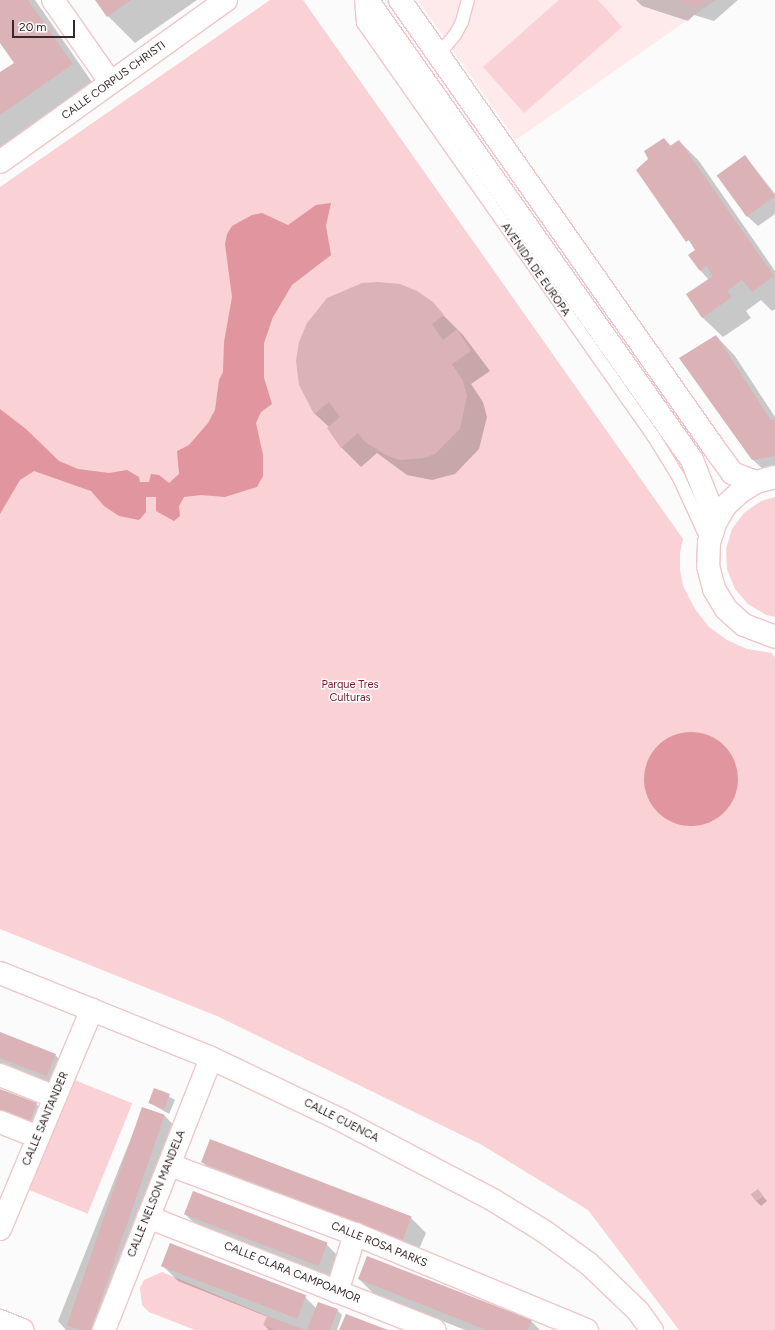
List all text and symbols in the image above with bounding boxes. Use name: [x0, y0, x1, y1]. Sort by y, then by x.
scale bar: [14, 12, 77, 38]
text: 20 m: [19, 20, 47, 34]
street label: CALLE CORPUS CHRISTI: [60, 39, 168, 123]
street label: AVENIDA DE EUROPA: [498, 221, 572, 319]
park label: Parque Tres Culturas: [321, 679, 379, 705]
street label: CALLE SANTANDER: [20, 1070, 72, 1168]
street label: CALLE CUENCA: [301, 1096, 381, 1146]
street label: CALLE NELSON MANDELA: [125, 1129, 189, 1259]
street label: CALLE ROSA PARKS: [329, 1220, 429, 1270]
street label: CALLE CLARA CAMPOAMOR: [222, 1240, 362, 1306]

